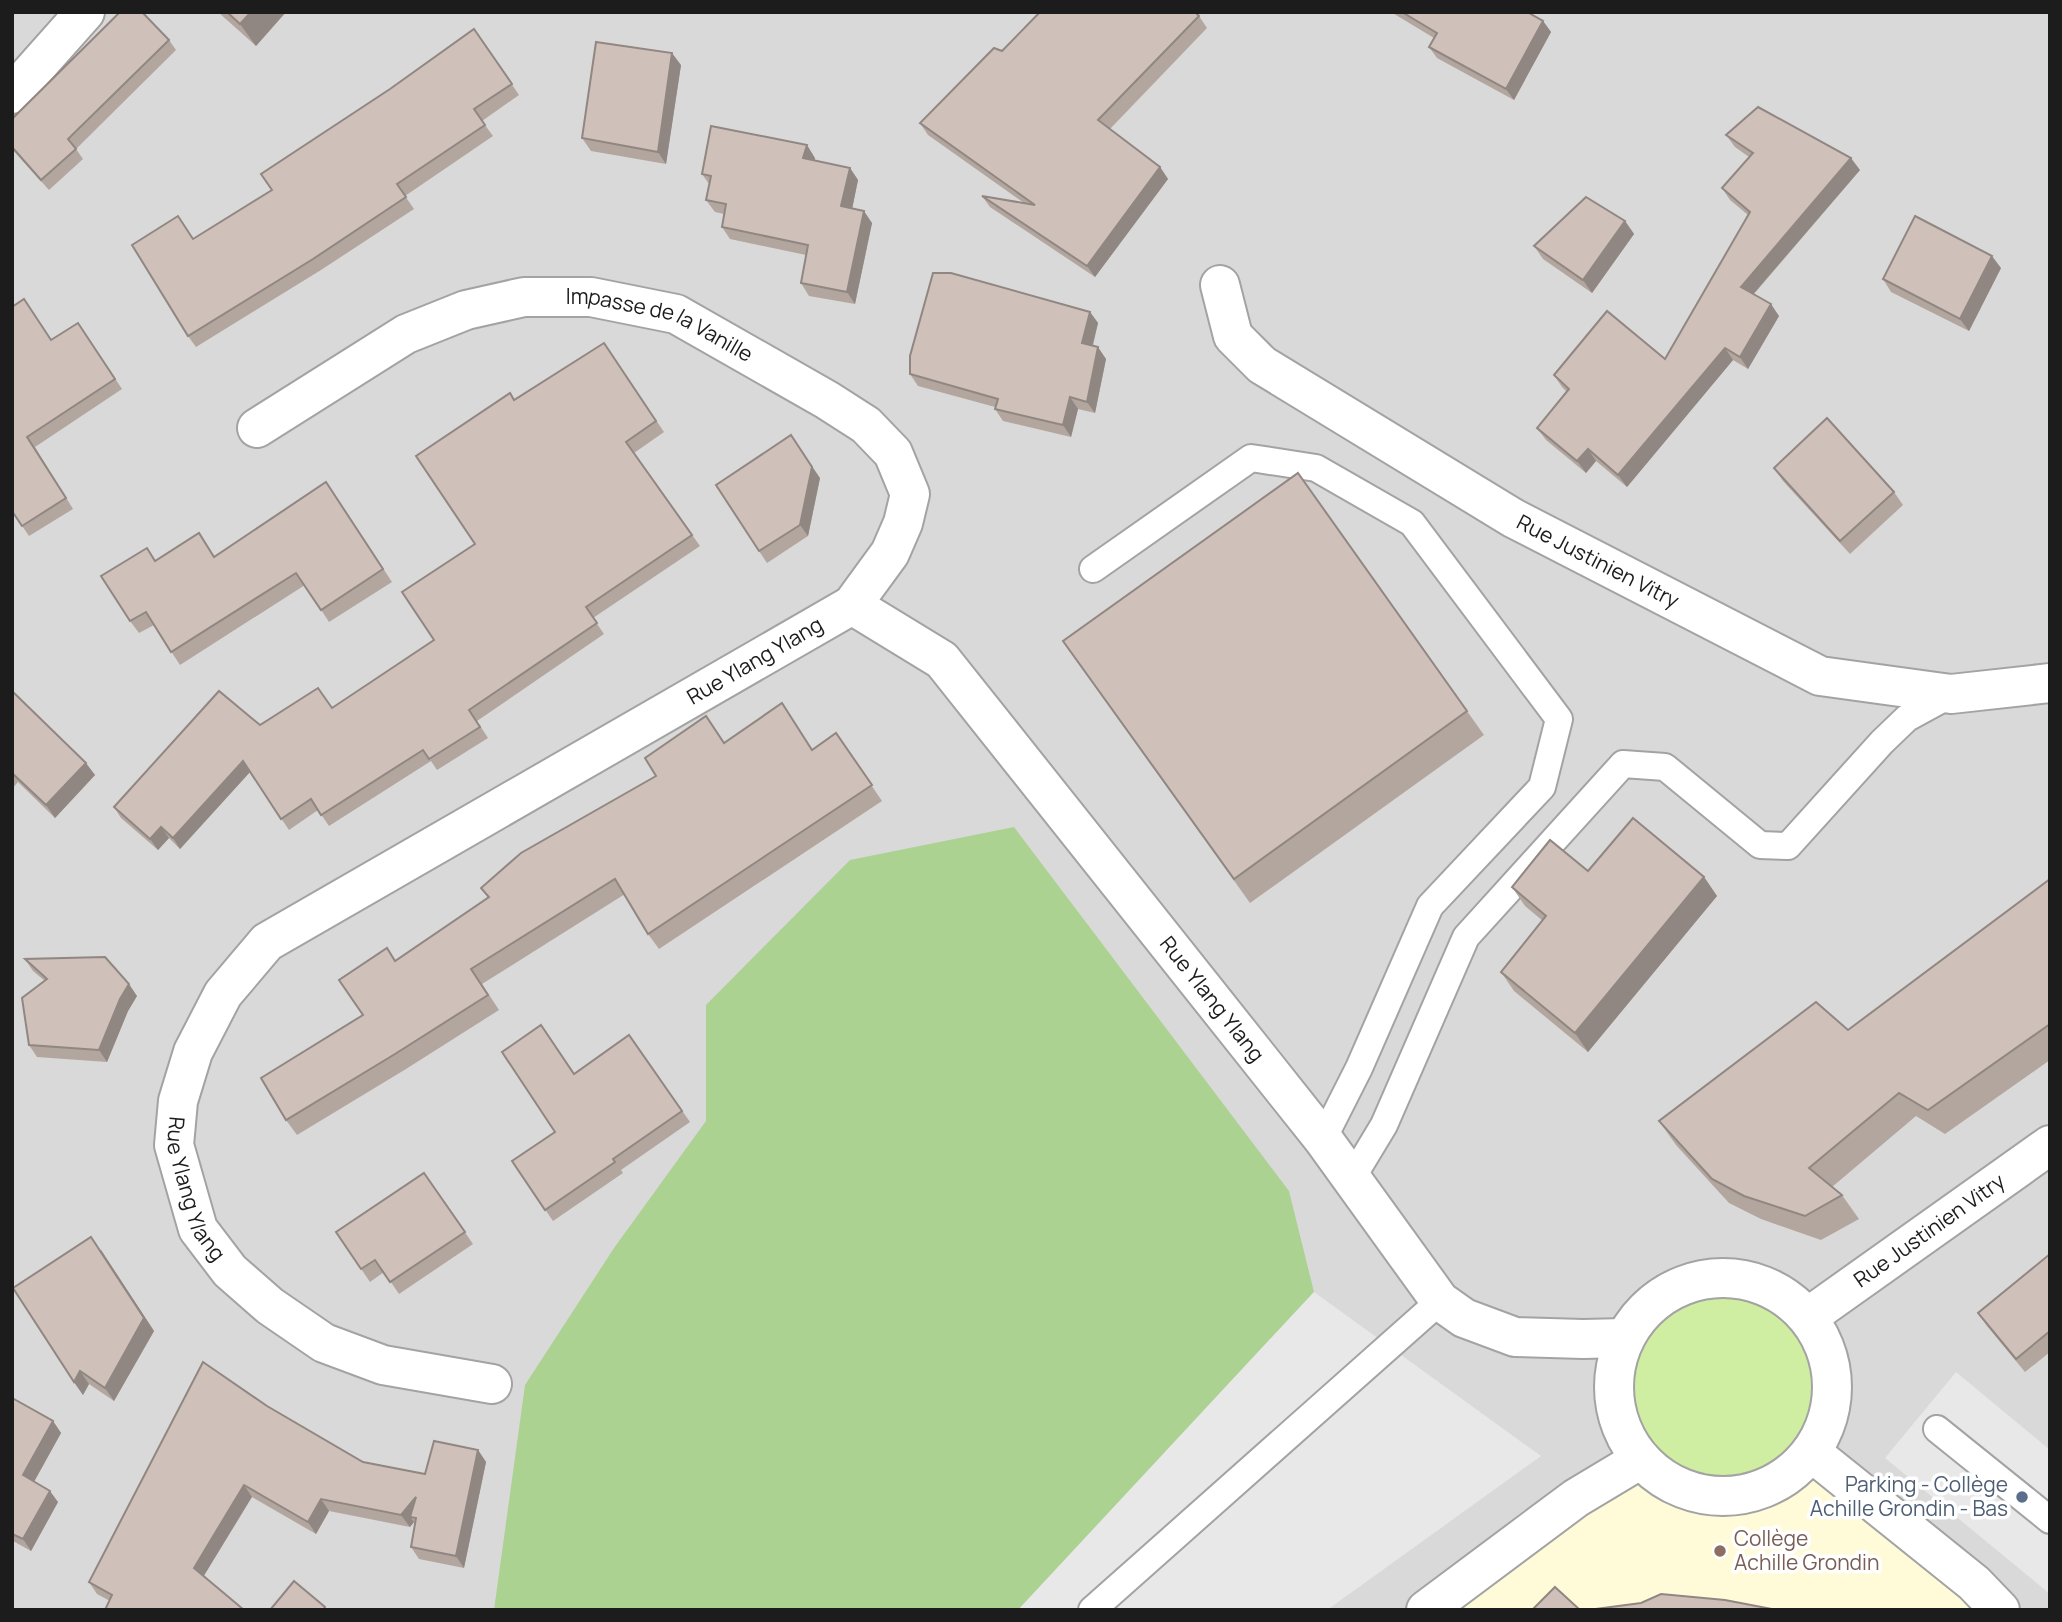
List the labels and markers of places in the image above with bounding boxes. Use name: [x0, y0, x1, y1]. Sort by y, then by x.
place label: Parking - Collège Achille Grondin - Bas: [1810, 1470, 2008, 1522]
marker: Parking - Collège Achille Grondin - Bas: [2014, 1489, 2030, 1505]
place label: Collège Achille Grondin: [1734, 1524, 1879, 1576]
marker: Collège Achille Grondin: [1712, 1543, 1728, 1559]

